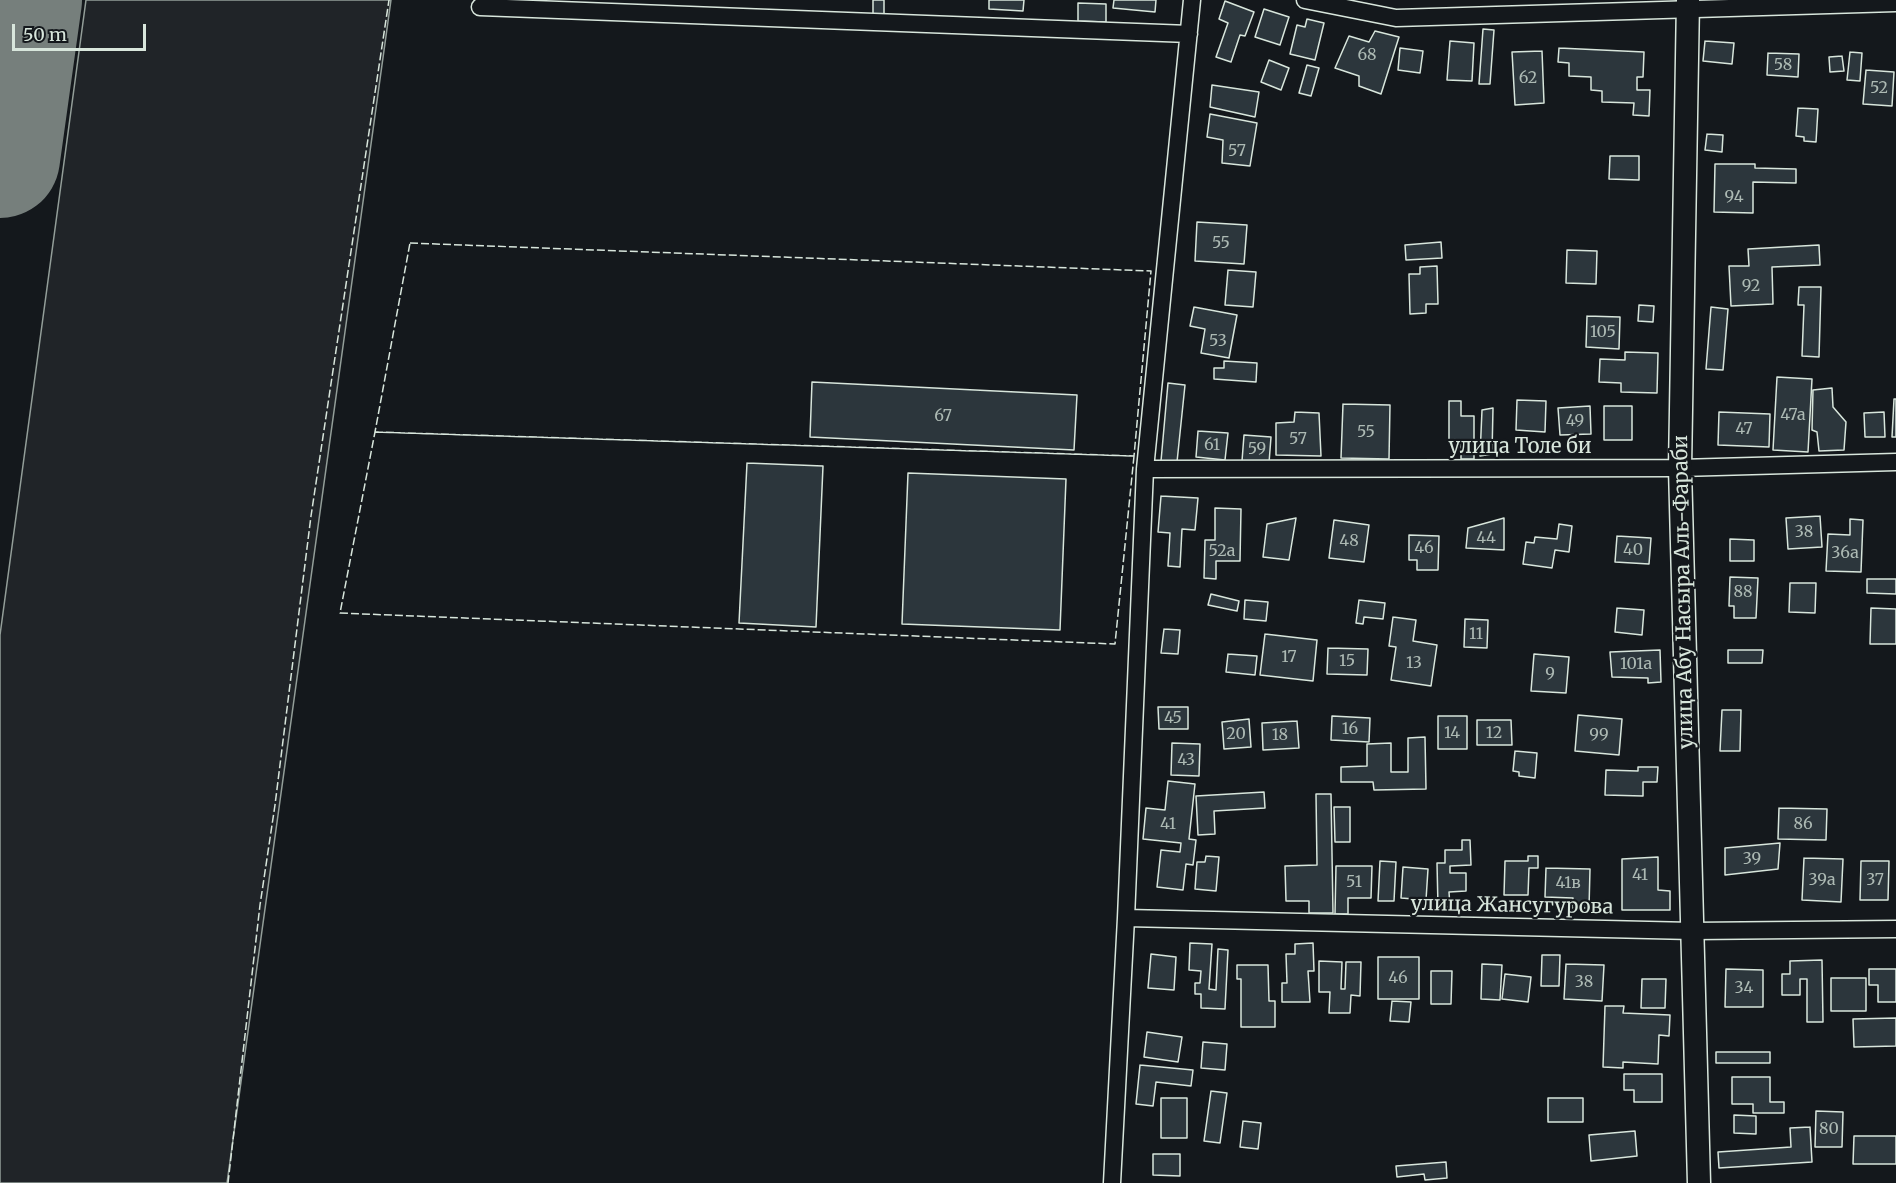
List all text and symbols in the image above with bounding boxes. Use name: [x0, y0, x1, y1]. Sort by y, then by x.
scale bar: [15, 12, 148, 50]
text: 50 m: [23, 23, 67, 46]
house number: 68: [1357, 45, 1377, 65]
house number: 58: [1774, 55, 1792, 75]
house number: 62: [1519, 68, 1537, 88]
house number: 52: [1870, 78, 1888, 98]
house number: 57: [1228, 141, 1246, 161]
house number: 94: [1724, 187, 1744, 207]
house number: 55: [1212, 233, 1230, 253]
house number: 92: [1742, 276, 1760, 296]
house number: 105: [1590, 322, 1616, 342]
house number: 53: [1209, 331, 1227, 351]
house number: 47а: [1780, 405, 1806, 425]
house number: 67: [934, 406, 952, 426]
house number: 49: [1566, 411, 1584, 431]
house number: 47: [1735, 419, 1753, 439]
house number: 55: [1357, 422, 1375, 442]
house number: 57: [1289, 429, 1307, 449]
house number: 61: [1204, 435, 1220, 455]
street label: улица Толе би: [1448, 435, 1592, 459]
street label: улица Абу Насыра Аль-Фараби: [1669, 435, 1699, 749]
house number: 59: [1248, 439, 1266, 459]
house number: 38: [1795, 522, 1813, 542]
house number: 44: [1476, 528, 1496, 548]
house number: 48: [1339, 531, 1359, 551]
house number: 46: [1414, 538, 1434, 558]
house number: 40: [1623, 540, 1643, 560]
house number: 52а: [1209, 541, 1235, 561]
house number: 36а: [1831, 543, 1859, 563]
house number: 88: [1733, 582, 1753, 602]
house number: 11: [1469, 624, 1483, 644]
house number: 17: [1281, 647, 1297, 667]
house number: 15: [1339, 651, 1355, 671]
house number: 13: [1406, 653, 1422, 673]
house number: 101а: [1620, 654, 1652, 674]
house number: 9: [1545, 664, 1555, 684]
house number: 45: [1164, 708, 1182, 728]
house number: 16: [1342, 719, 1358, 739]
house number: 14: [1444, 723, 1460, 743]
house number: 12: [1486, 723, 1502, 743]
house number: 20: [1226, 724, 1246, 744]
house number: 18: [1272, 725, 1288, 745]
house number: 99: [1589, 725, 1609, 745]
house number: 43: [1177, 750, 1195, 770]
house number: 41: [1160, 814, 1176, 834]
house number: 86: [1793, 814, 1813, 834]
house number: 39: [1743, 849, 1761, 869]
house number: 41: [1632, 865, 1648, 885]
house number: 39а: [1809, 870, 1835, 890]
house number: 37: [1866, 870, 1884, 890]
house number: 51: [1346, 872, 1362, 892]
house number: 41в: [1555, 873, 1581, 893]
street label: улица Жансугурова: [1410, 892, 1614, 920]
house number: 46: [1388, 968, 1408, 988]
house number: 38: [1575, 972, 1593, 992]
house number: 34: [1735, 978, 1753, 998]
house number: 80: [1819, 1119, 1839, 1139]

